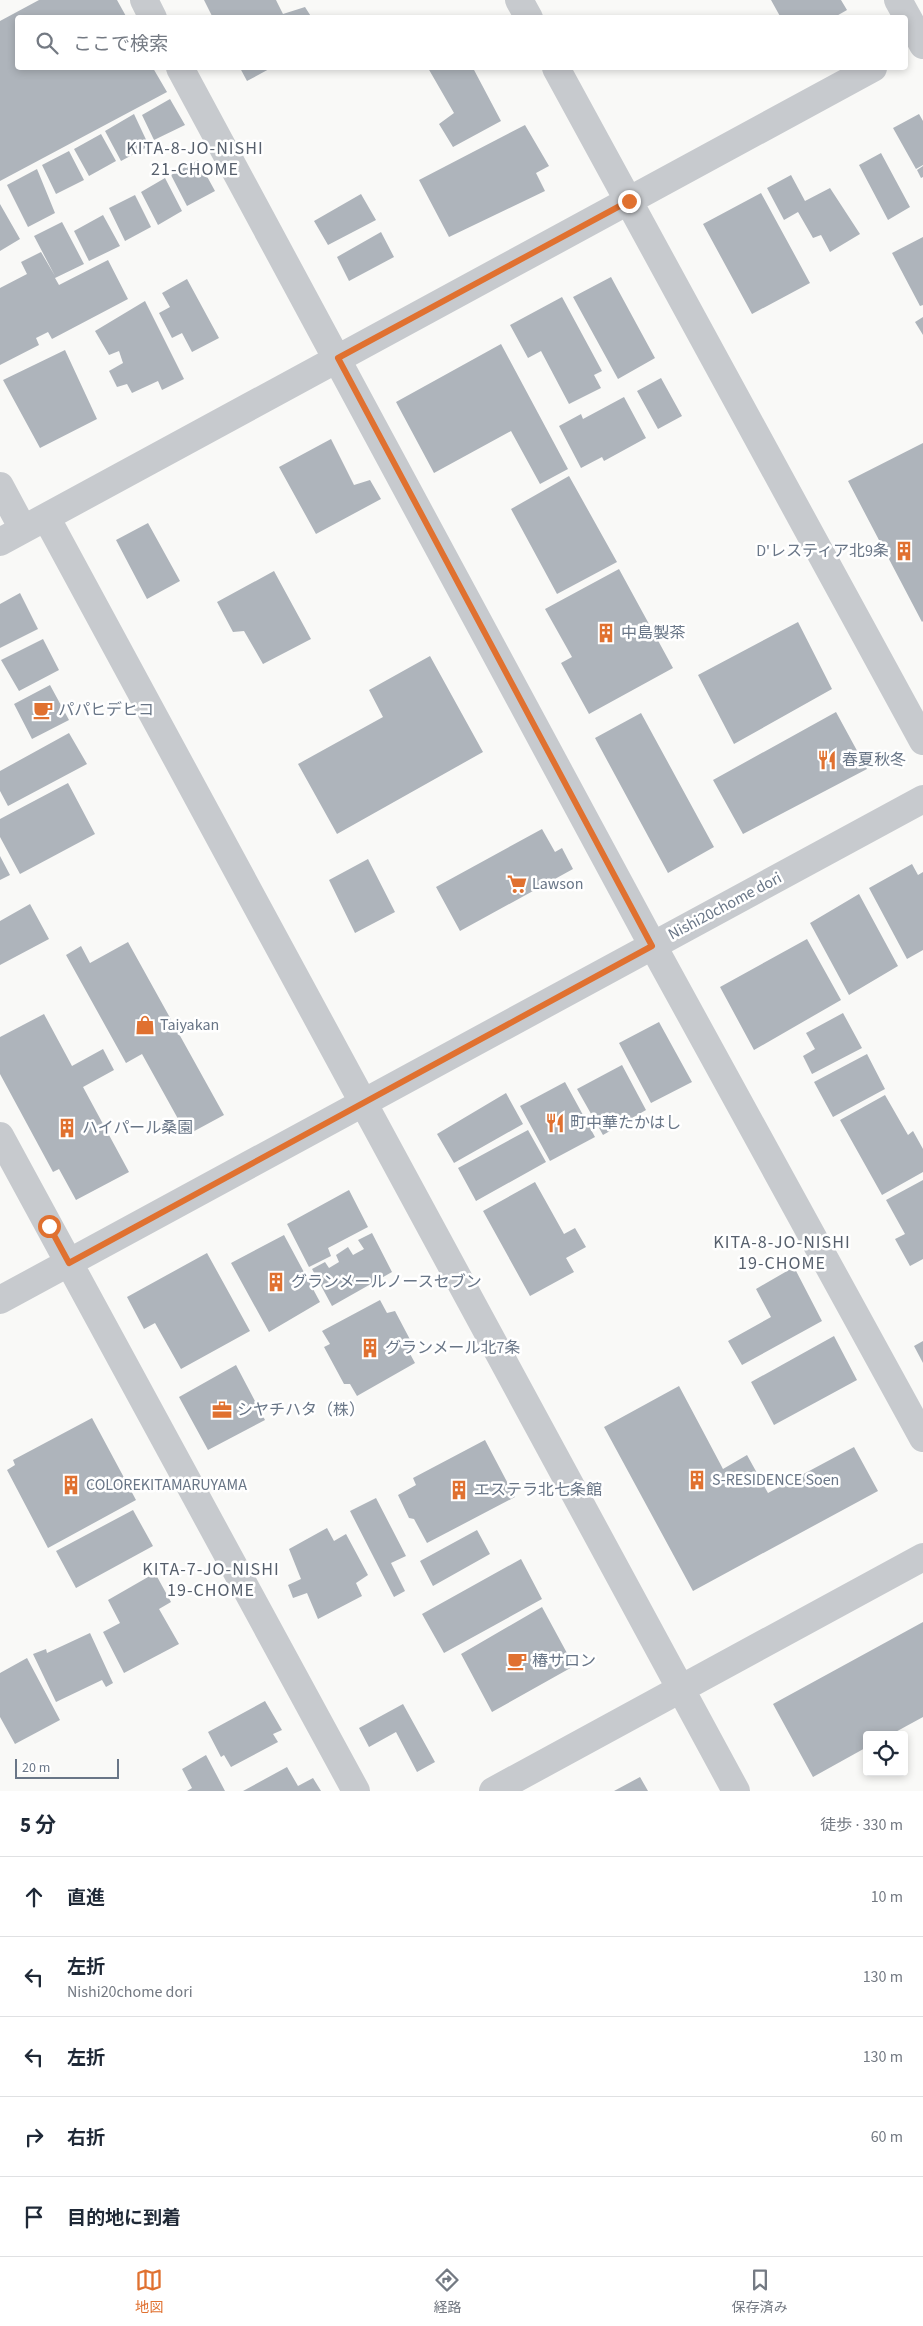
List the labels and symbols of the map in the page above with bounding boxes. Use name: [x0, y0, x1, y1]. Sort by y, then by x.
district label: KITA-8-JO-NISHI 21-CHOME: [126, 136, 264, 182]
route end: [618, 190, 641, 213]
place label: D'レスティア北9条: [756, 540, 889, 562]
building icon: D'レスティア北9条: [893, 540, 915, 562]
building icon: 中島製茶: [595, 622, 617, 644]
place label: 中島製茶: [621, 622, 685, 644]
cafe icon: パパヒデヒコ: [32, 699, 54, 721]
place label: パパヒデヒコ: [58, 699, 154, 721]
restaurant icon: 春夏秋冬: [816, 749, 838, 771]
place label: 春夏秋冬: [842, 749, 906, 771]
street label: Nishi20chome dori: [664, 867, 786, 945]
supermarket icon: Lawson: [506, 873, 528, 895]
place label: Lawson: [532, 873, 583, 895]
shop icon: Taiyakan: [134, 1014, 156, 1036]
place label: Taiyakan: [160, 1014, 219, 1036]
restaurant icon: 町中華たかはし: [544, 1112, 566, 1134]
place label: 町中華たかはし: [570, 1112, 681, 1134]
building icon: ハイパール桑園: [56, 1117, 78, 1139]
place label: ハイパール桑園: [82, 1117, 193, 1139]
route start: [38, 1215, 61, 1238]
district label: KITA-8-JO-NISHI 19-CHOME: [713, 1230, 851, 1276]
building icon: グランメールノースセブン: [265, 1271, 287, 1293]
place label: グランメールノースセブン: [291, 1271, 482, 1293]
building icon: グランメール北7条: [359, 1337, 381, 1359]
place label: グランメール北7条: [385, 1337, 520, 1359]
office icon: シヤチハタ（株）: [211, 1399, 233, 1421]
place label: シヤチハタ（株）: [237, 1399, 365, 1421]
building icon: S-RESIDENCE Soen: [686, 1469, 708, 1491]
place label: S-RESIDENCE Soen: [712, 1469, 839, 1491]
building icon: COLOREKITAMARUYAMA: [60, 1474, 82, 1496]
place label: COLOREKITAMARUYAMA: [86, 1474, 247, 1496]
building icon: エステラ北七条館: [448, 1479, 470, 1501]
place label: エステラ北七条館: [474, 1479, 602, 1501]
district label: KITA-7-JO-NISHI 19-CHOME: [142, 1557, 280, 1603]
cafe icon: 椿サロン: [506, 1650, 528, 1672]
place label: 椿サロン: [532, 1650, 596, 1672]
scale bar: [15, 1756, 119, 1779]

